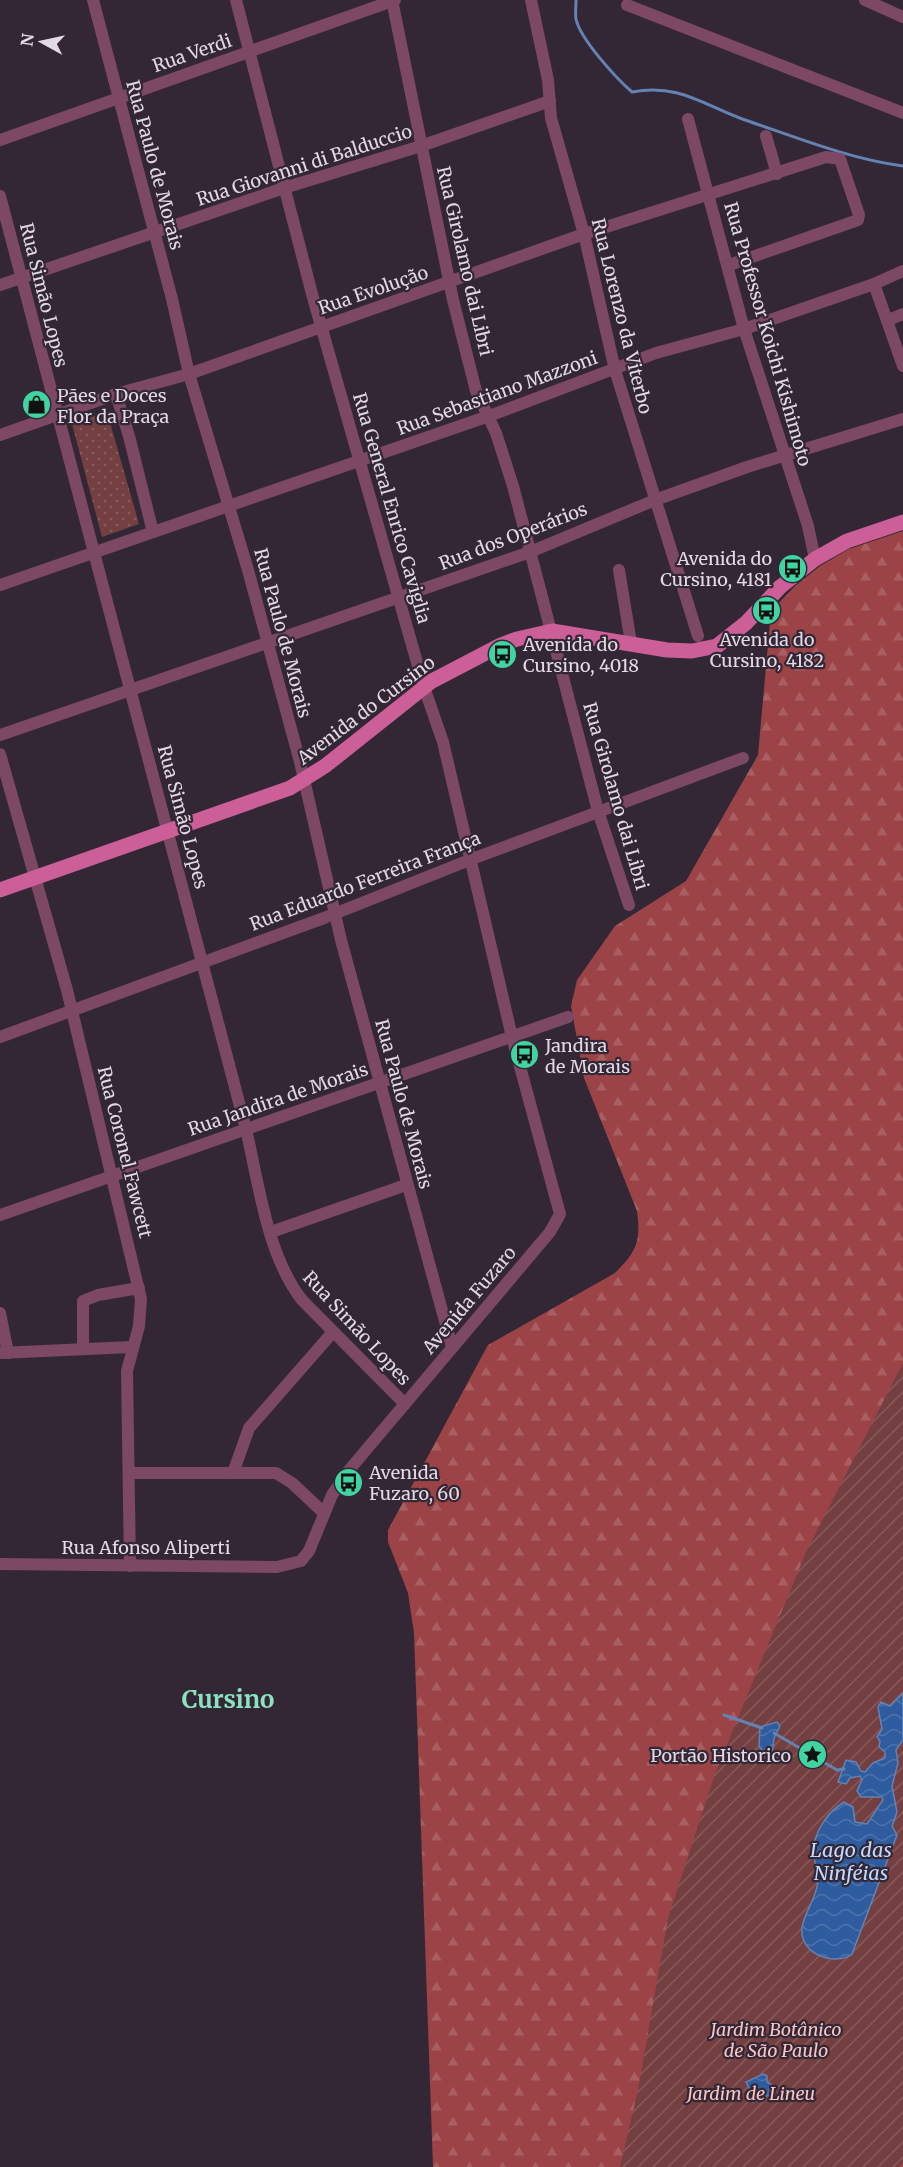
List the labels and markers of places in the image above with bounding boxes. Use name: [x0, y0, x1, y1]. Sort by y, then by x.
place label: Pães e Doces Flor da Praça: [57, 384, 169, 428]
shop icon: Pães e Doces Flor da Praça: [20, 389, 52, 421]
place label: Avenida do Cursino, 4181: [660, 547, 772, 591]
bus stop icon: Avenida do Cursino, 4181: [777, 552, 809, 584]
bus stop icon: Avenida do Cursino, 4182: [751, 594, 783, 626]
place label: Avenida do Cursino, 4182: [710, 628, 824, 672]
place label: Avenida do Cursino, 4018: [522, 633, 639, 677]
bus stop icon: Avenida do Cursino, 4018: [486, 638, 518, 670]
place label: Jandira de Morais: [544, 1034, 630, 1078]
bus stop icon: Jandira de Morais: [508, 1039, 540, 1071]
place label: Avenida Fuzaro, 60: [368, 1461, 460, 1505]
bus stop icon: Avenida Fuzaro, 60: [332, 1466, 364, 1498]
place icon: Portão Historico: [796, 1739, 828, 1771]
place label: Portão Historico: [650, 1744, 791, 1767]

